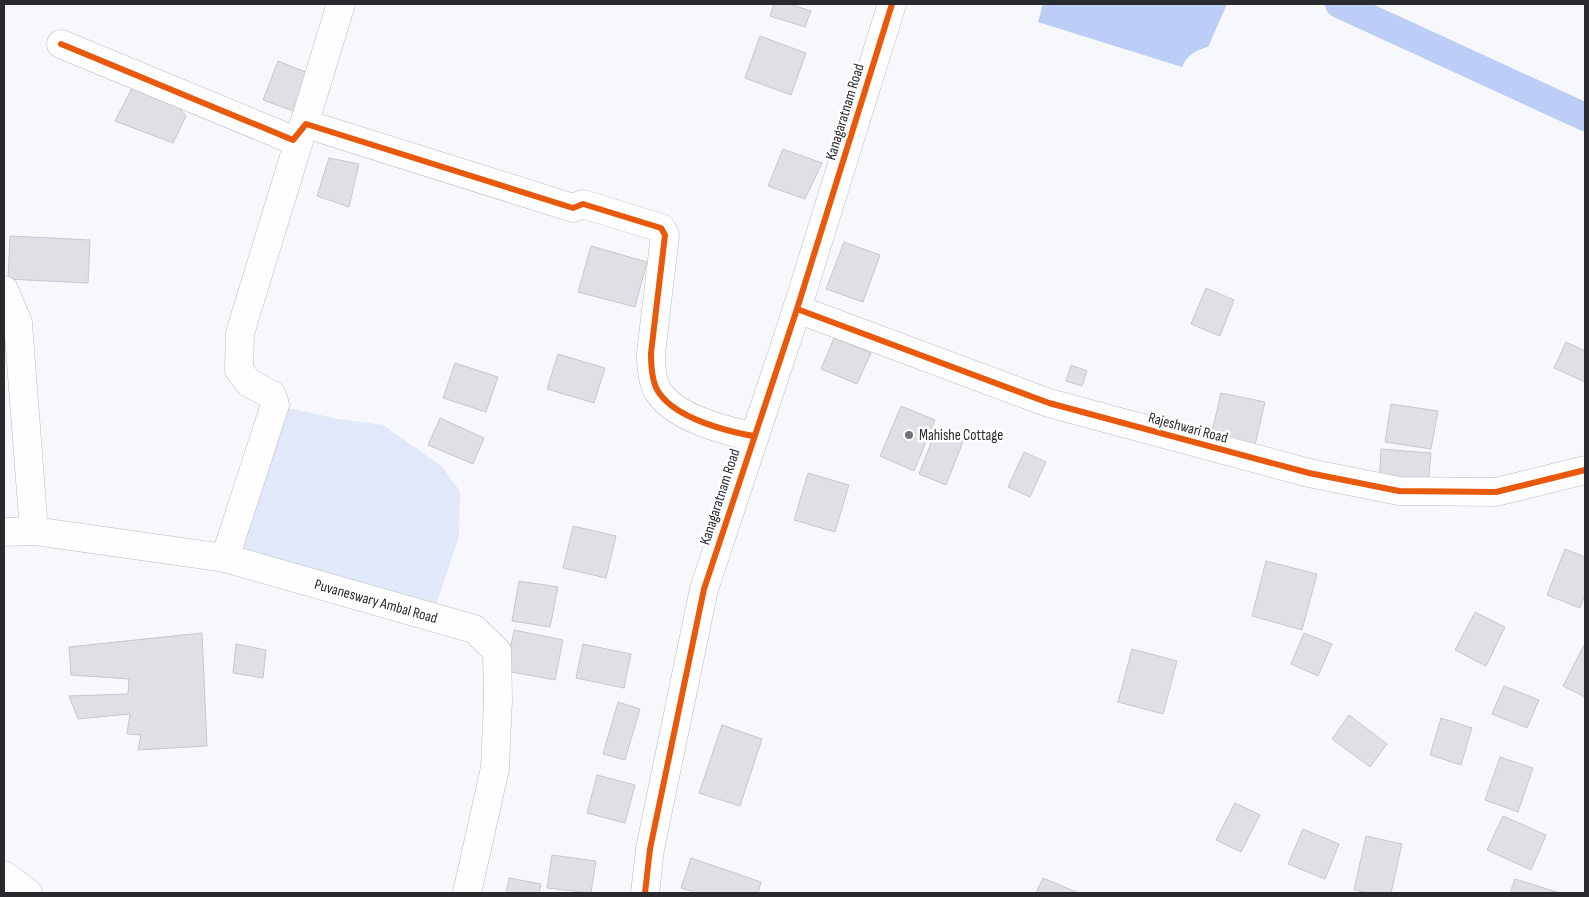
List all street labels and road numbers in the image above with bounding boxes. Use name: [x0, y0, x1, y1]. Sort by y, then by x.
street label: Kanagaratnam Road: [821, 61, 869, 163]
street label: Rajeshwari Road: [1146, 408, 1230, 448]
street label: Kanagaratnam Road: [696, 447, 744, 547]
street label: Puvaneswary Ambal Road: [312, 575, 440, 628]

